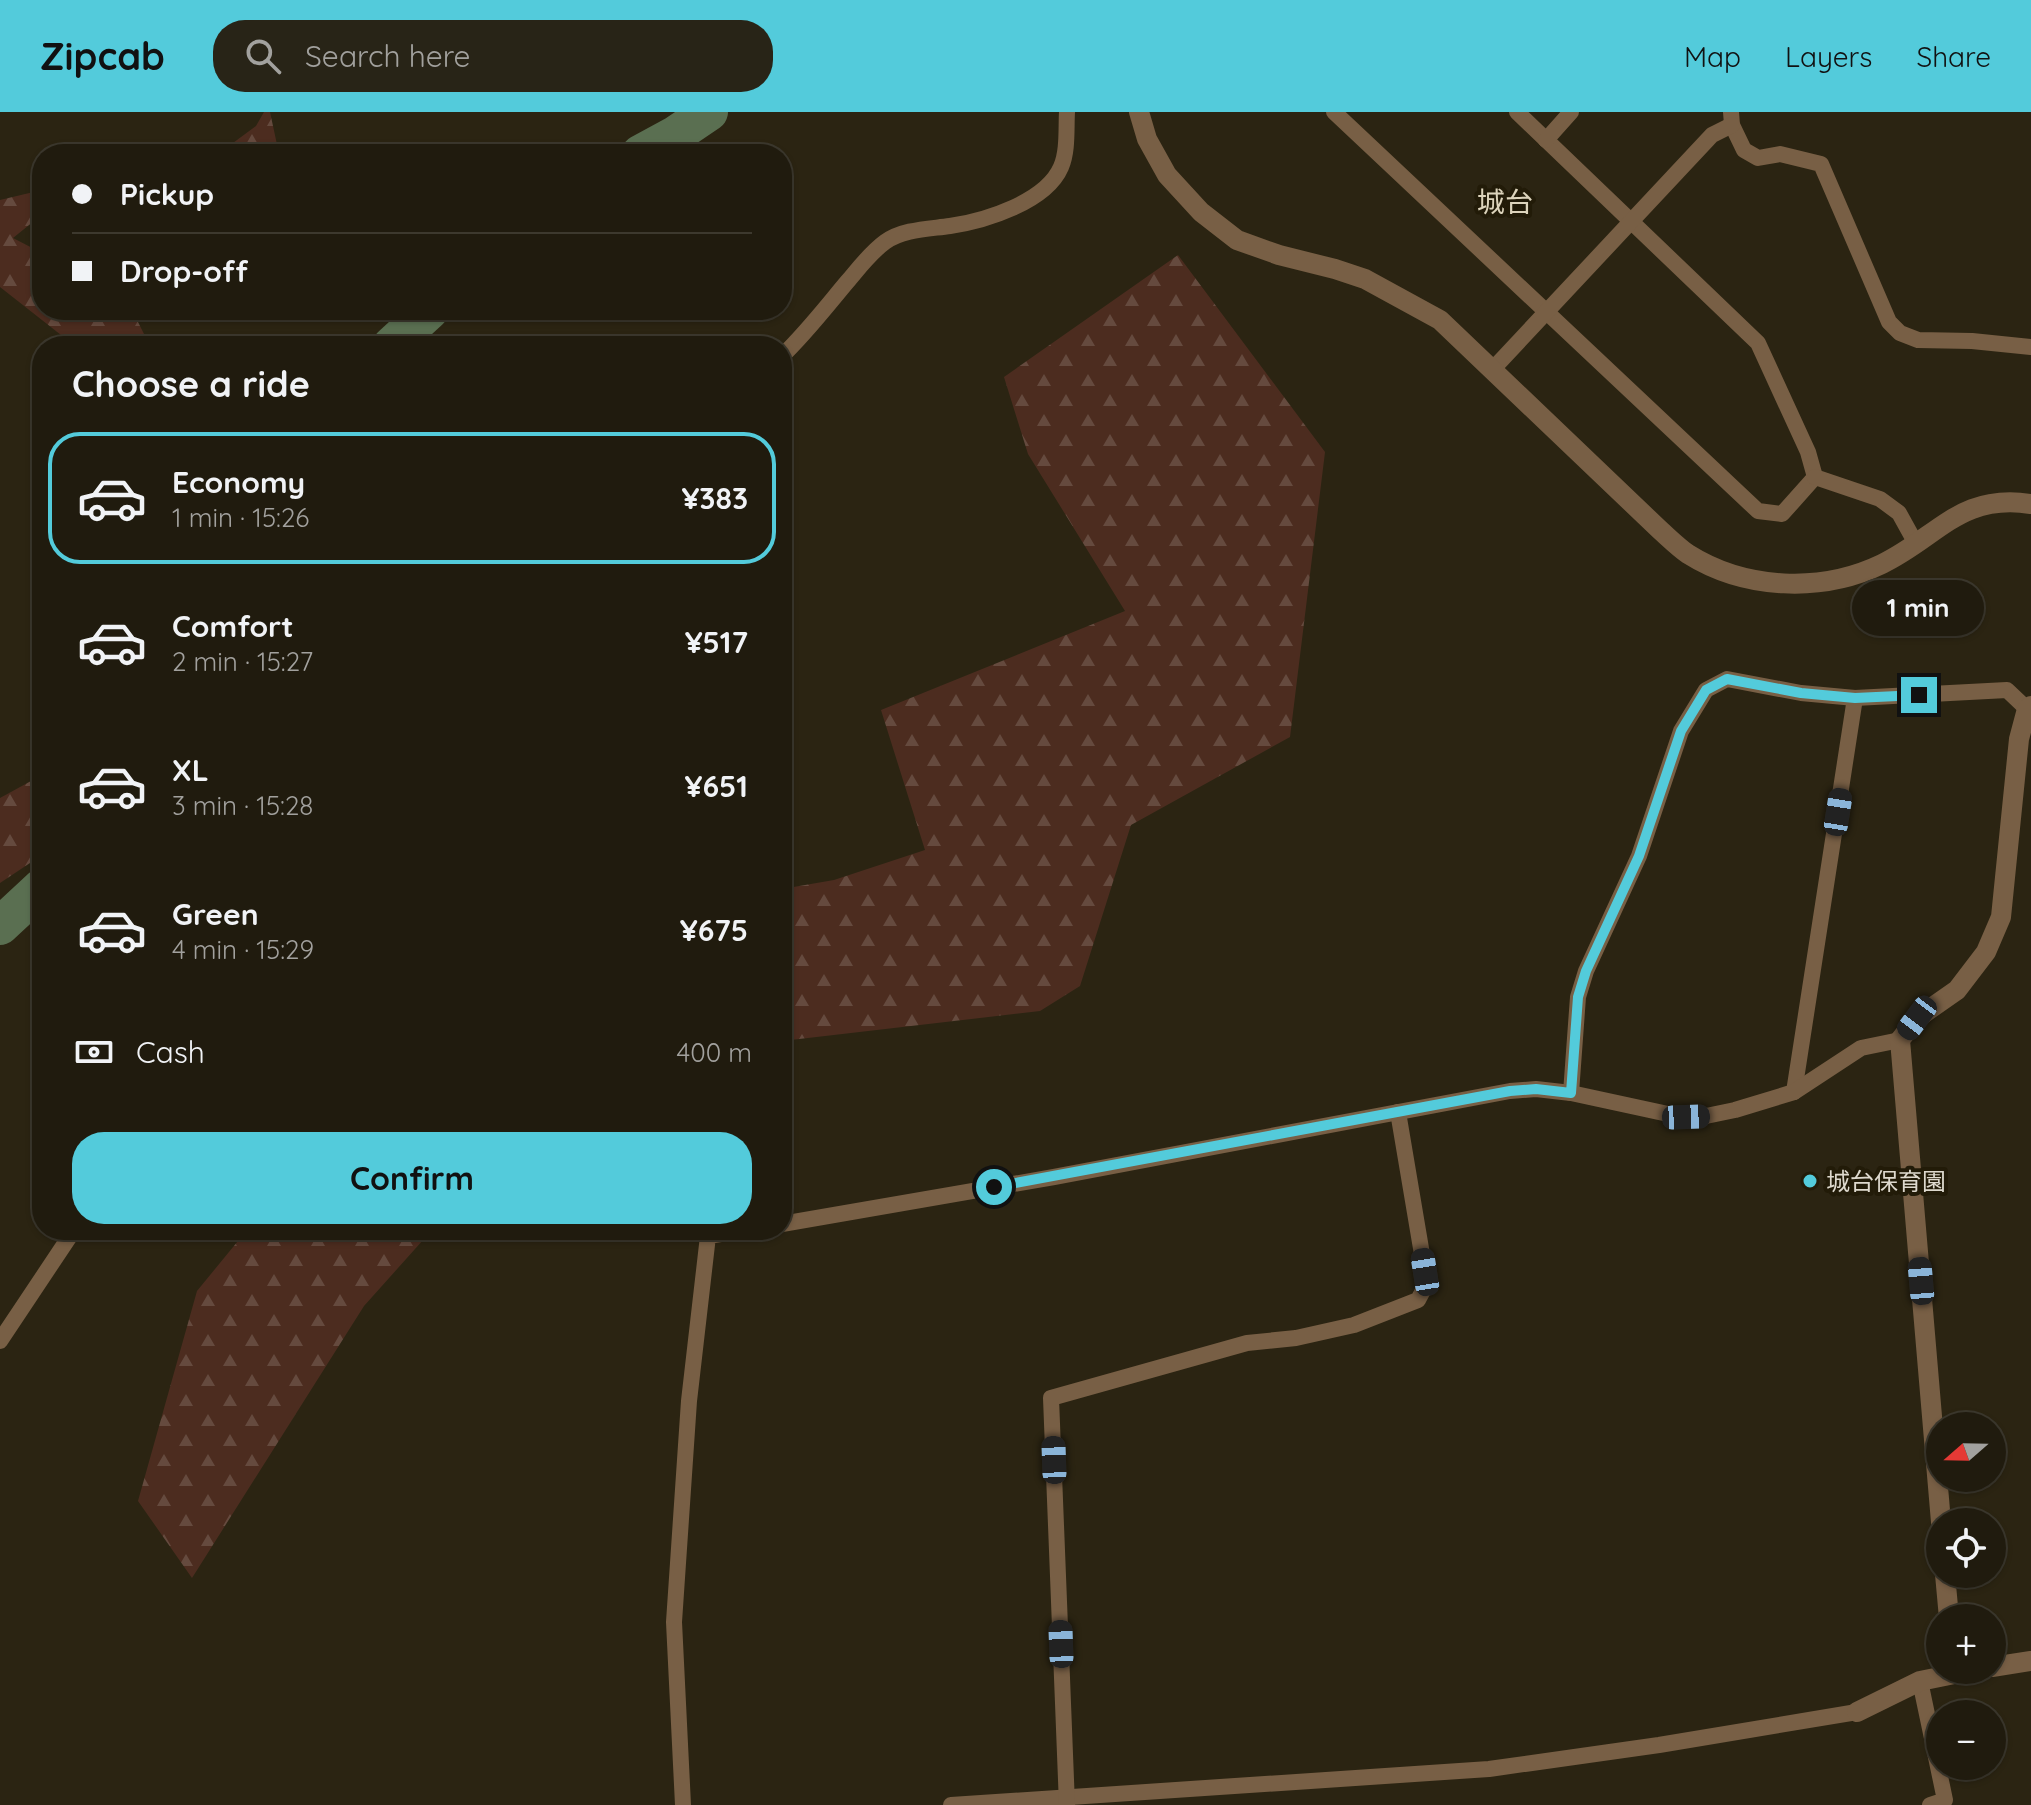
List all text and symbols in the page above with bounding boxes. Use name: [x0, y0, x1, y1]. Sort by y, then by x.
search box: [213, 20, 773, 92]
text: Zipcab: [40, 32, 165, 80]
icon: search: [241, 34, 285, 78]
text: Search here: [305, 37, 471, 75]
text: Map: [1684, 39, 1741, 74]
text: Layers: [1785, 39, 1872, 74]
text: Share: [1916, 39, 1991, 74]
text: Pickup: [120, 175, 214, 213]
district label: 城台: [1477, 184, 1533, 219]
text: Drop-off: [120, 252, 248, 290]
text: Choose a ride: [72, 361, 310, 406]
icon: car: [76, 462, 148, 534]
text: Economy: [172, 463, 305, 501]
text: ¥383: [681, 479, 748, 517]
text: 1 min · 15:26: [172, 501, 309, 534]
callout: 1 min: [1853, 579, 1985, 635]
text: 1 min: [1887, 591, 1950, 624]
icon: car: [76, 606, 148, 678]
text: Comfort: [172, 607, 293, 645]
text: ¥517: [685, 623, 748, 661]
text: 2 min · 15:27: [172, 645, 313, 678]
route end: [1901, 677, 1937, 713]
icon: car: [76, 750, 148, 822]
text: XL: [172, 751, 209, 789]
text: ¥651: [685, 767, 748, 805]
car: [1822, 786, 1854, 838]
text: 3 min · 15:28: [172, 789, 313, 822]
icon: car: [76, 894, 148, 966]
text: Green: [172, 895, 259, 933]
text: ¥675: [680, 911, 748, 949]
text: 4 min · 15:29: [172, 933, 314, 966]
car: [1893, 992, 1941, 1044]
icon: cash: [72, 1030, 116, 1074]
text: Cash: [136, 1033, 205, 1071]
text: 400 m: [677, 1036, 752, 1069]
car: [1662, 1104, 1710, 1130]
button: Confirm: [72, 1132, 752, 1224]
place label: 城台保育園: [1826, 1166, 1946, 1196]
route start: [976, 1169, 1012, 1205]
marker: 城台保育園: [1801, 1172, 1819, 1190]
car: [1409, 1246, 1441, 1298]
car: [1907, 1256, 1935, 1306]
north arrow: [1926, 1412, 2006, 1492]
map controls: [1926, 1412, 2006, 1780]
car: [1041, 1436, 1067, 1484]
button: locate: [1926, 1508, 2006, 1588]
button: +: [1926, 1604, 2006, 1684]
car: [1048, 1620, 1074, 1668]
button: −: [1926, 1700, 2006, 1780]

